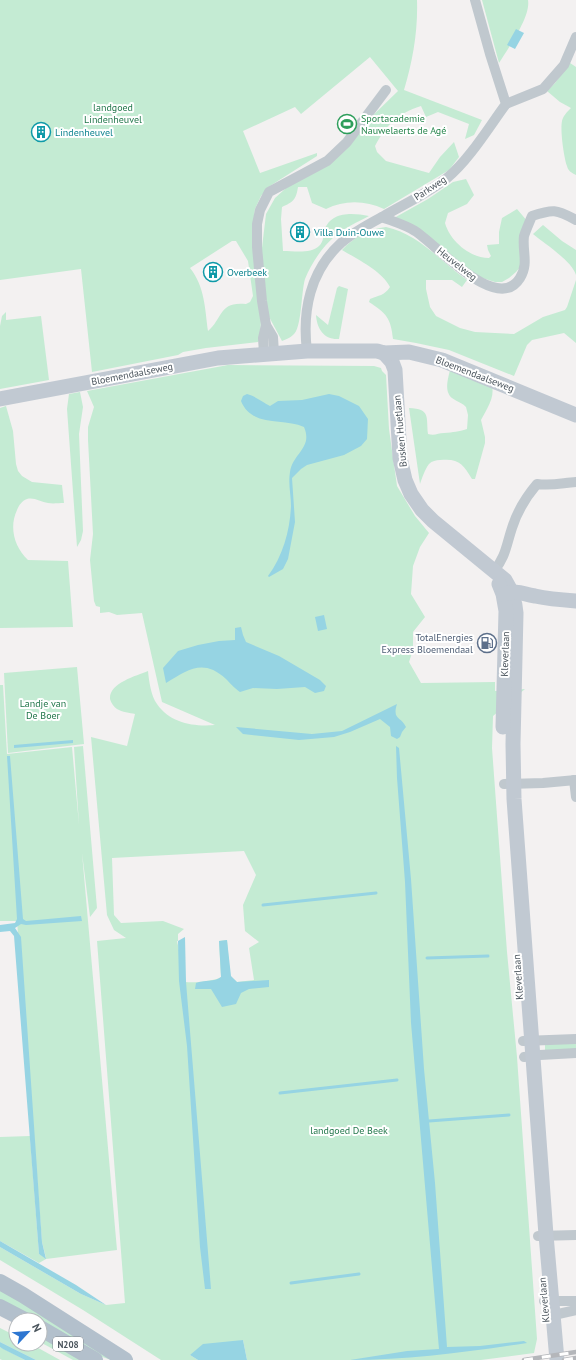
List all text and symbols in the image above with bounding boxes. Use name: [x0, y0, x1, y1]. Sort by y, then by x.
park label: landgoed Lindenheuvel: [84, 101, 142, 126]
place label: Sportacademie Nauwelaerts de Agé: [361, 112, 446, 137]
sports icon: Sportacademie Nauwelaerts de Agé: [336, 113, 358, 135]
building icon: Lindenheuvel: [30, 121, 52, 143]
place label: Lindenheuvel: [55, 126, 113, 139]
street label: Parkweg: [411, 173, 449, 203]
building icon: Villa Duin-Ouwe: [289, 221, 311, 243]
place label: Villa Duin-Ouwe: [313, 226, 384, 239]
street label: Heuvelweg: [434, 244, 480, 284]
building icon: Overbeek: [202, 261, 224, 283]
place label: Overbeek: [227, 266, 267, 279]
street label: Bloemendaalseweg: [434, 353, 516, 395]
street label: Bloemendaalseweg: [90, 360, 174, 388]
street label: Busken Huetlaan: [390, 394, 410, 468]
place label: TotalEnergies Express Bloemendaal: [381, 631, 473, 656]
street label: Kleverlaan: [498, 631, 512, 677]
fuel station icon: TotalEnergies Express Bloemendaal: [476, 632, 498, 654]
park label: Landje van De Boer: [20, 697, 66, 722]
street label: Kleverlaan: [510, 954, 526, 1000]
park label: landgoed De Beek: [310, 1124, 388, 1137]
street label: Kleverlaan: [536, 1277, 552, 1323]
north arrow: [8, 1312, 48, 1352]
text: N: [29, 1321, 45, 1334]
road number: N208: [53, 1337, 83, 1351]

